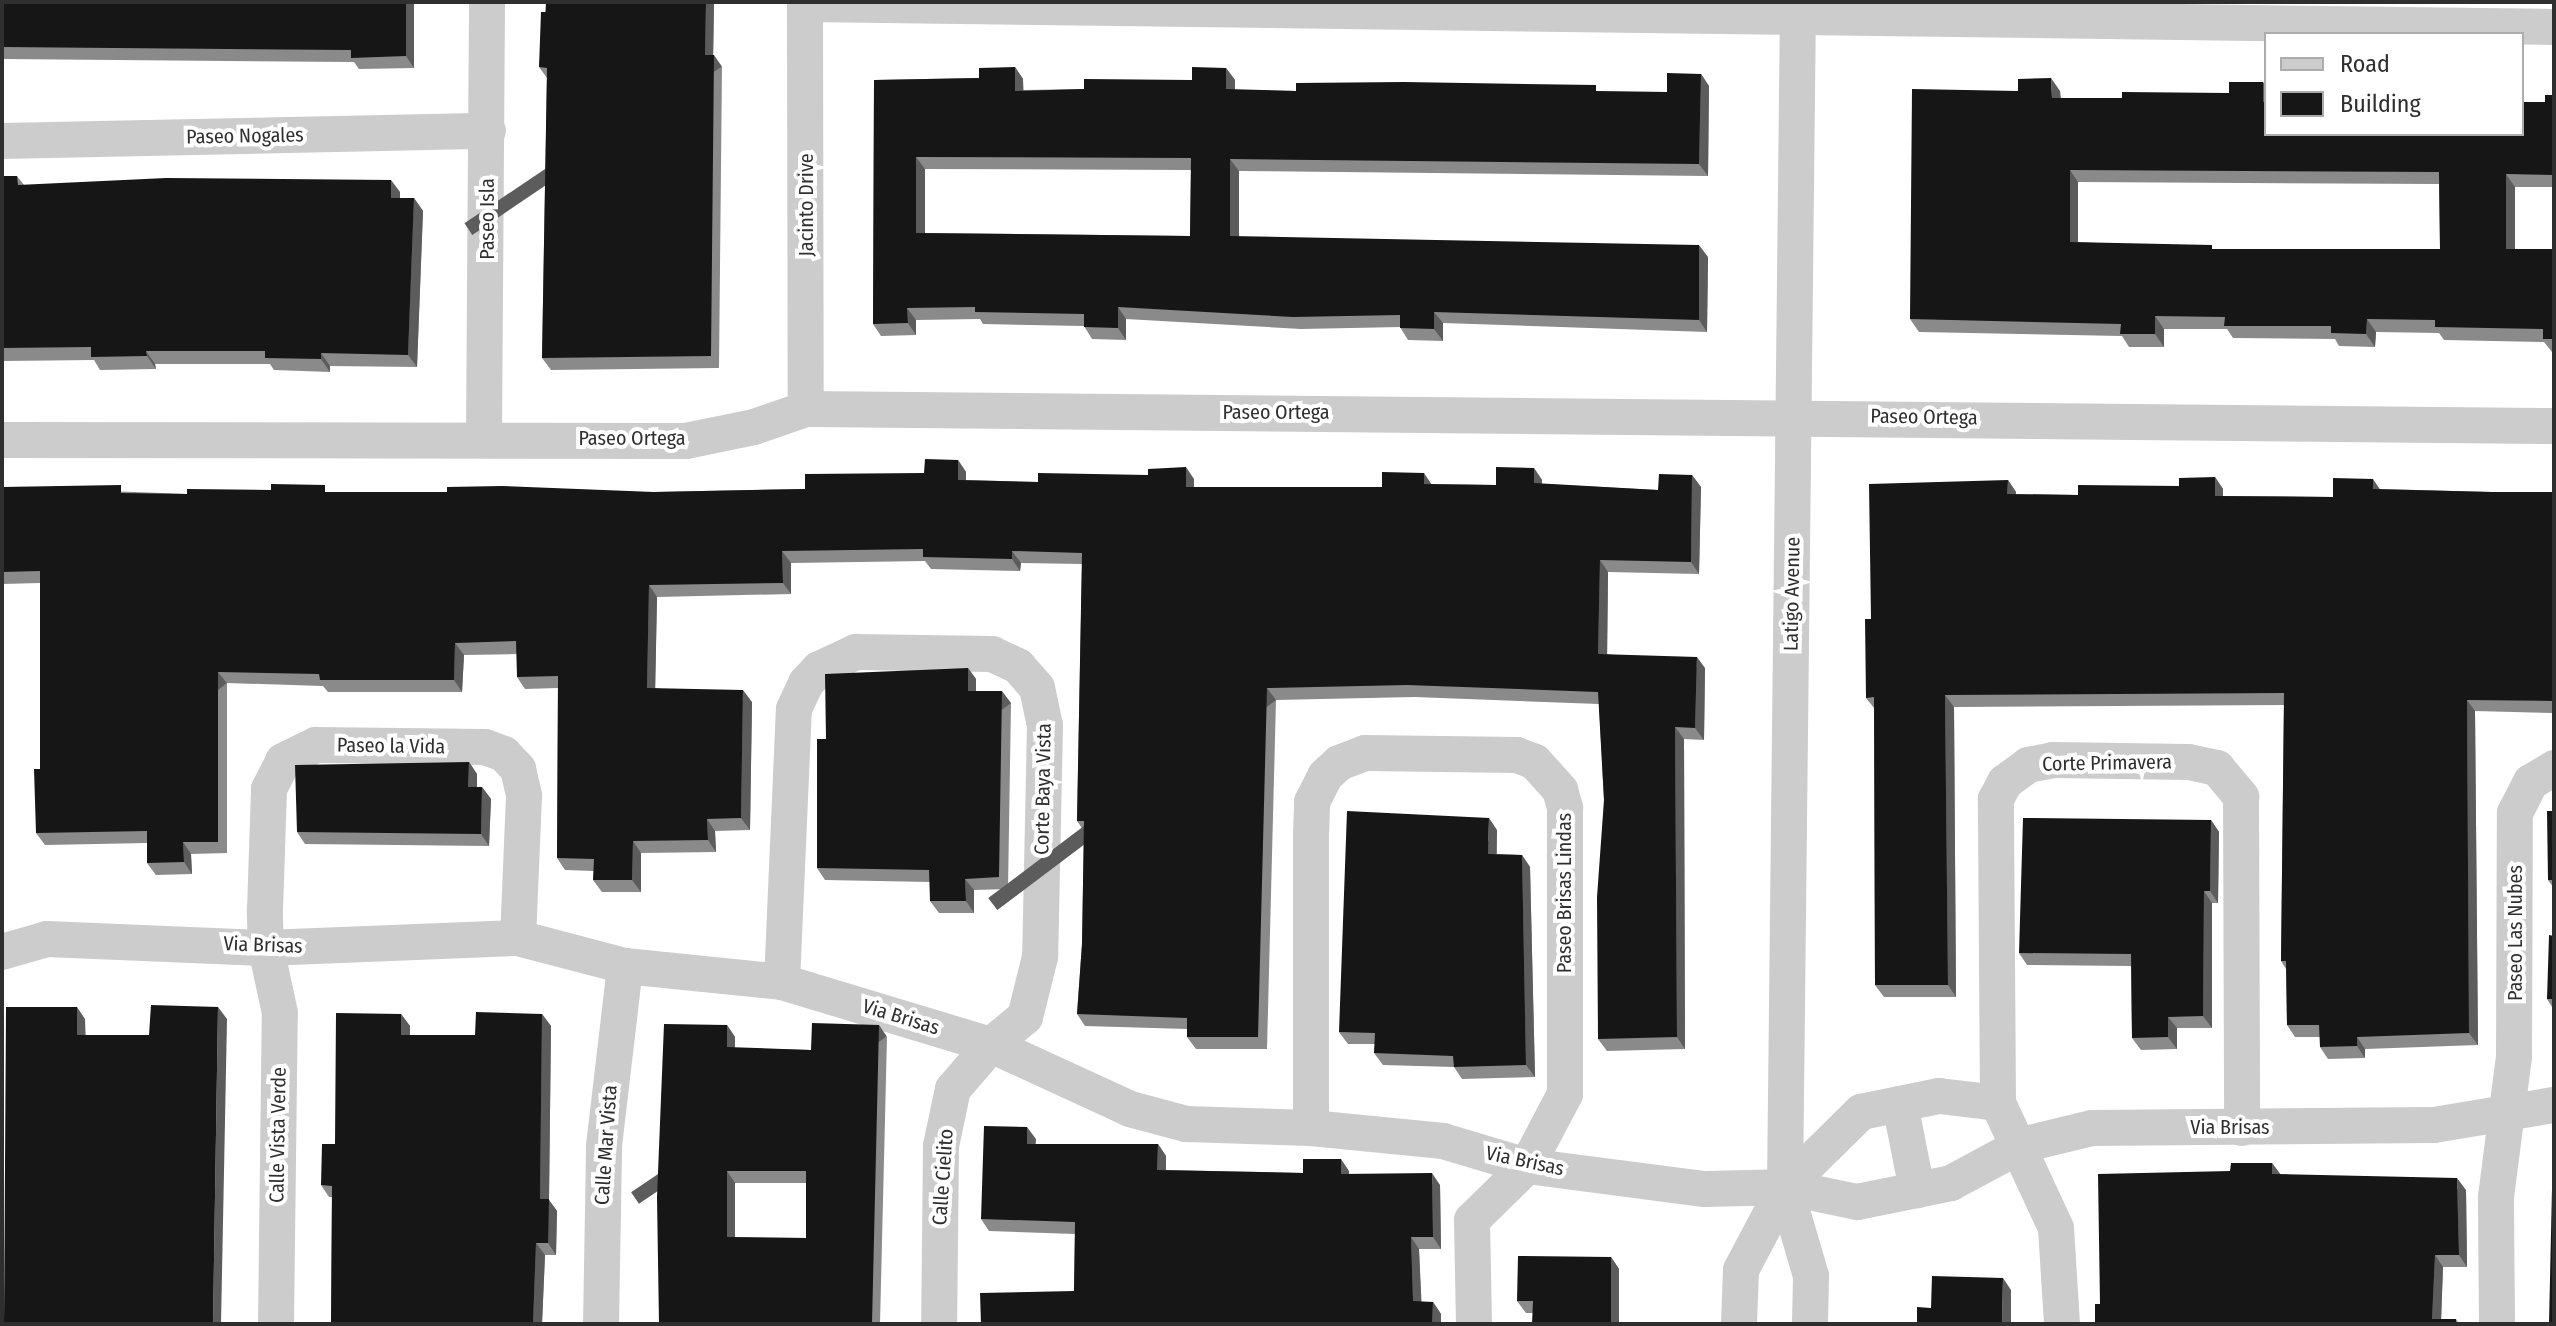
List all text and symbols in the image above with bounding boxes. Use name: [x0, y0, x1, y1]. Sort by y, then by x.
legend: [2264, 32, 2524, 136]
text: Road: [2340, 50, 2390, 78]
text: Building: [2340, 90, 2421, 118]
street label: Paseo Nogales: [186, 123, 304, 149]
street label: Jacinto Drive: [794, 153, 818, 257]
street label: Paseo Isla: [475, 178, 499, 260]
street label: Paseo Ortega: [1222, 400, 1330, 424]
street label: Paseo Ortega: [1870, 404, 1978, 430]
street label: Paseo Ortega: [578, 426, 686, 450]
street label: Latigo Avenue: [1779, 537, 1805, 651]
street label: Corte Baya Vista: [1030, 723, 1056, 855]
street label: Paseo la Vida: [337, 733, 445, 759]
street label: Corte Primavera: [2042, 750, 2172, 776]
street label: Paseo Brisas Lindas: [1552, 813, 1576, 973]
street label: Paseo Las Nubes: [2503, 865, 2527, 1001]
street label: Via Brisas: [223, 932, 303, 958]
street label: Via Brisas: [860, 994, 942, 1040]
street label: Calle Vista Verde: [265, 1067, 291, 1203]
street label: Calle Mar Vista: [590, 1084, 622, 1206]
street label: Via Brisas: [2190, 1115, 2270, 1139]
street label: Calle Cielito: [928, 1128, 958, 1226]
street label: Via Brisas: [1484, 1141, 1566, 1181]

